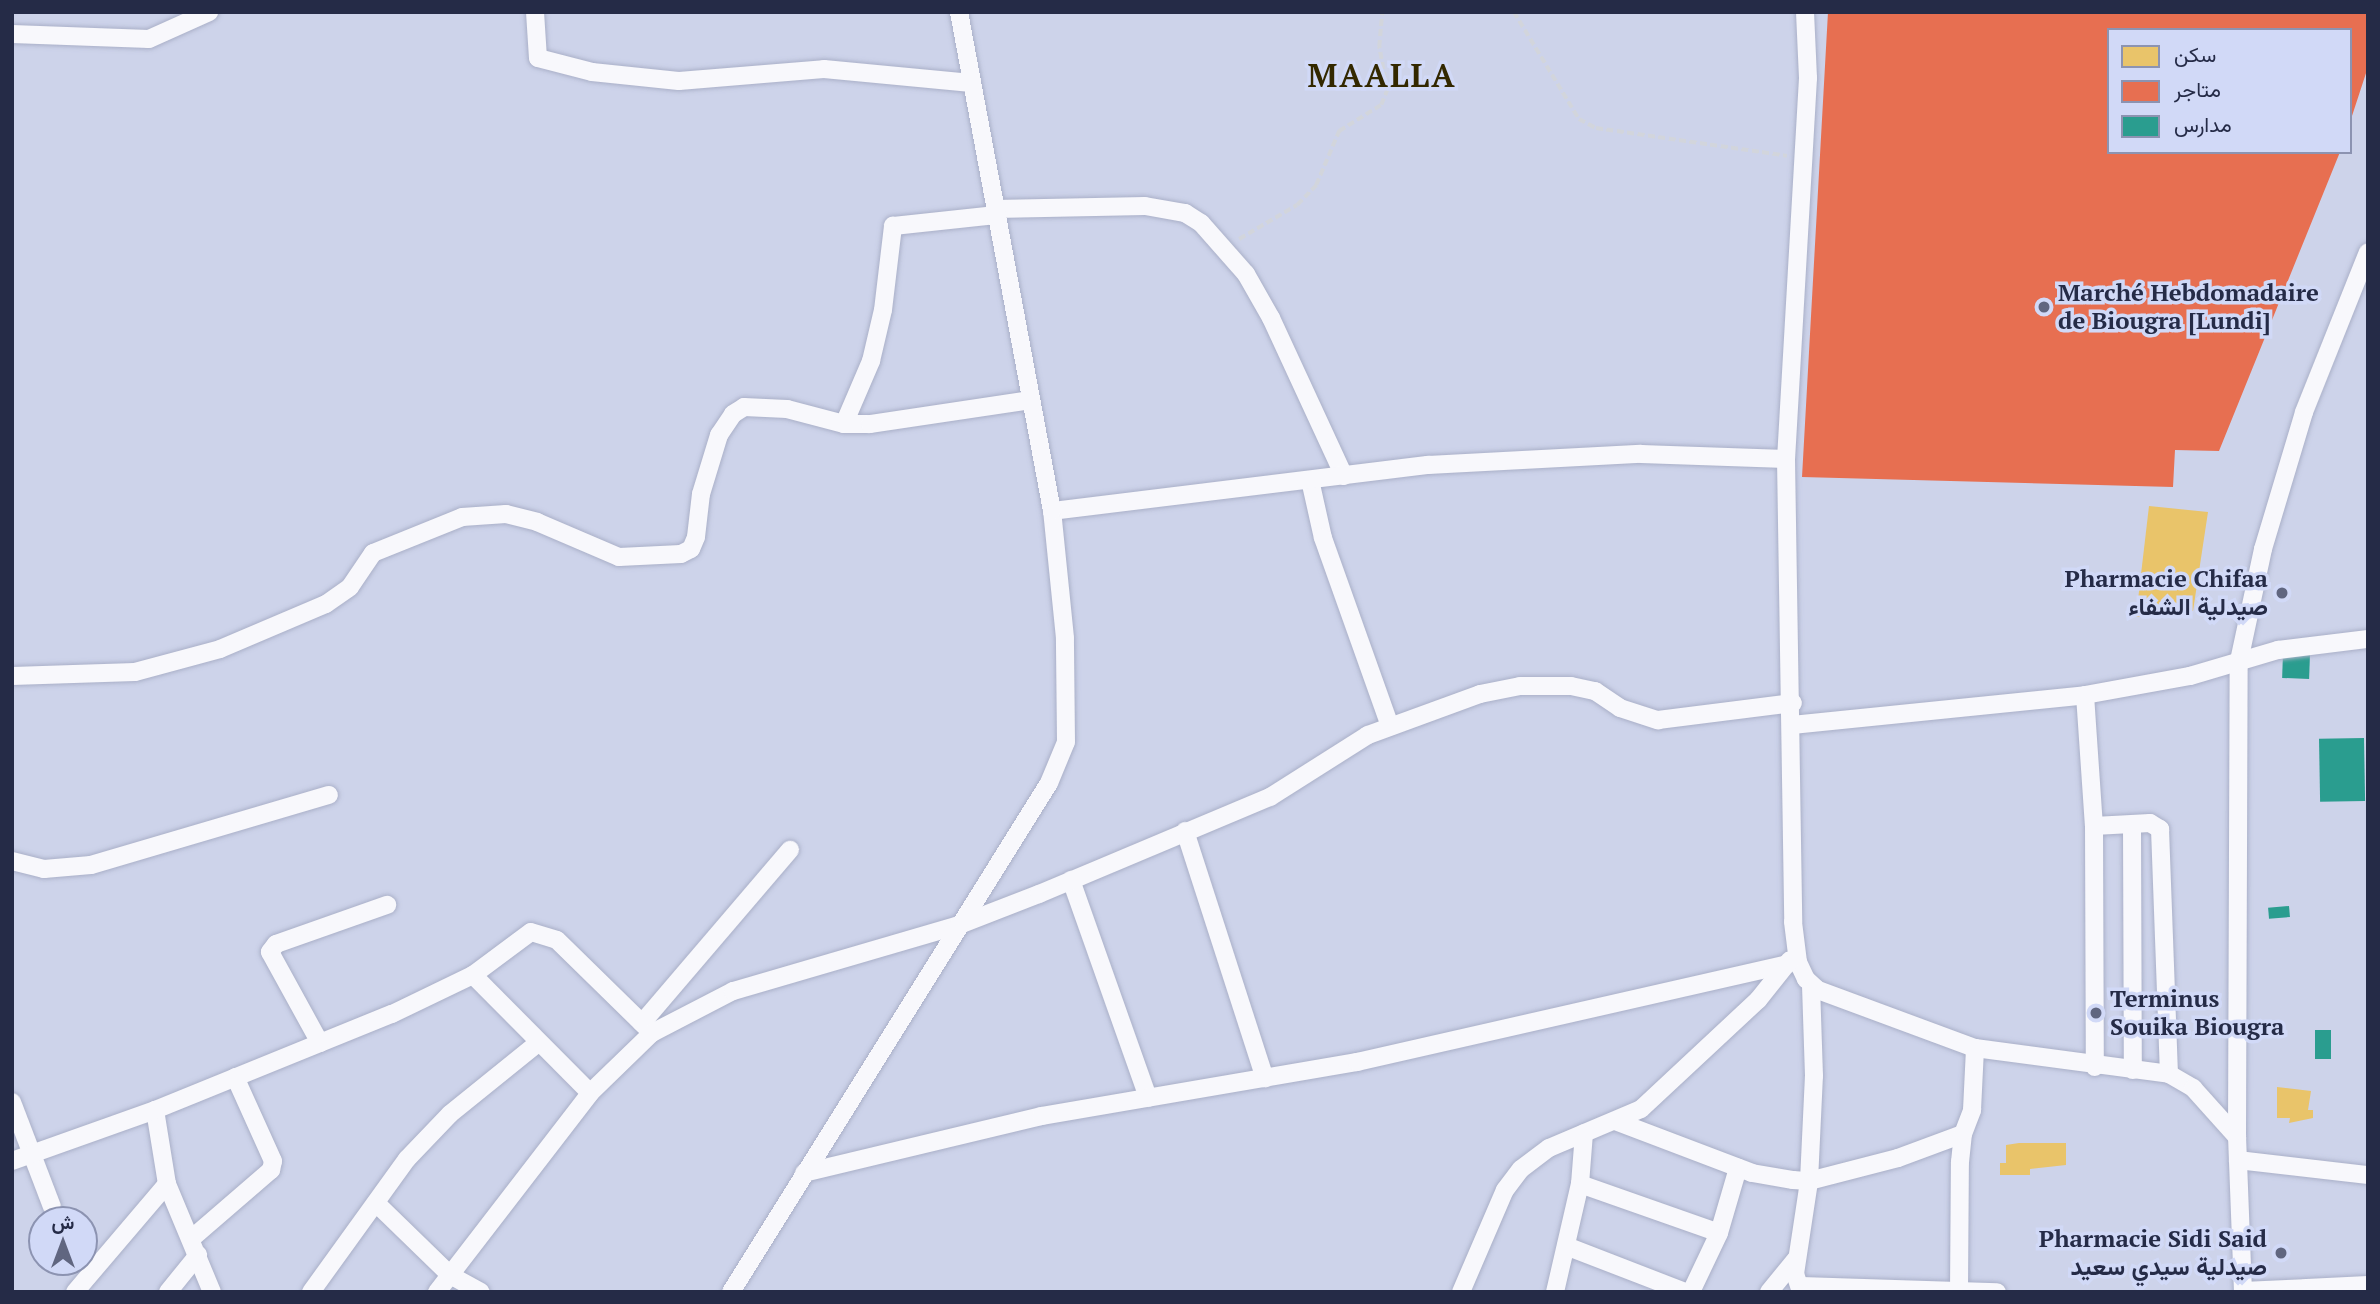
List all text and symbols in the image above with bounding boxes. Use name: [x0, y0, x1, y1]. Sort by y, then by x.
legend: [2107, 28, 2352, 154]
text: سكن: [2174, 40, 2216, 68]
district label: MAALLA: [1308, 56, 1456, 94]
text: متاجر: [2174, 75, 2221, 103]
text: مدارس: [2174, 110, 2232, 138]
place label: Marché Hebdomadaire de Biougra [Lundi]: [2058, 279, 2319, 335]
marker: Marché Hebdomadaire de Biougra [Lundi]: [2036, 299, 2052, 315]
place label: Pharmacie Chifaa صيدلية الشفاء: [2065, 565, 2268, 621]
marker: Pharmacie Chifaa صيدلية الشفاء: [2274, 585, 2290, 601]
place label: Terminus Souika Biougra: [2110, 985, 2284, 1041]
marker: Terminus Souika Biougra: [2088, 1005, 2104, 1021]
north arrow: [28, 1206, 98, 1276]
text: ش: [52, 1209, 74, 1234]
place label: Pharmacie Sidi Said صيدلية سيدي سعيد: [2039, 1225, 2267, 1281]
marker: Pharmacie Sidi Said صيدلية سيدي سعيد: [2273, 1245, 2289, 1261]

